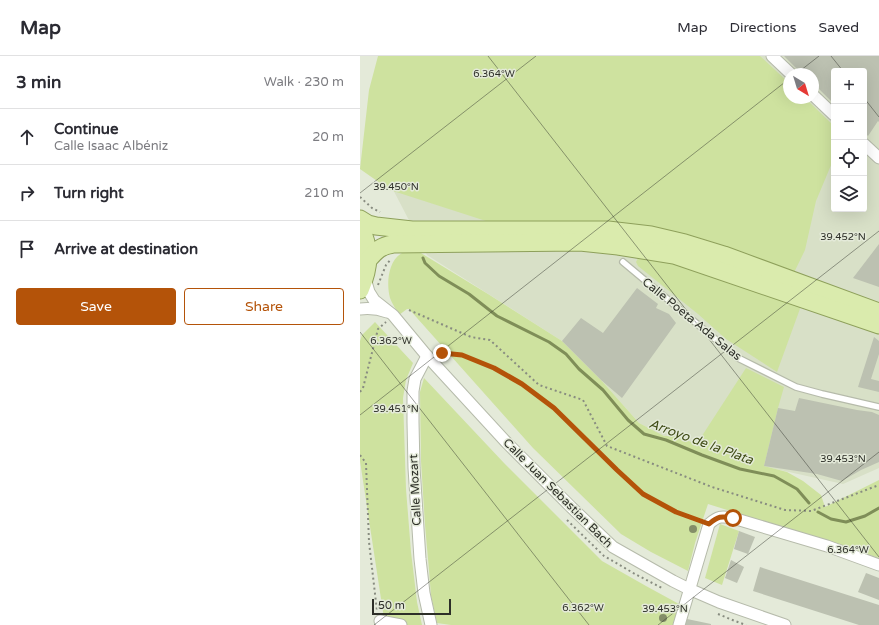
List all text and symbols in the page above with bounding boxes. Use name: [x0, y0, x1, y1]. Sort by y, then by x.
text: Map: [20, 17, 61, 39]
text: Map: [677, 19, 708, 36]
text: Directions: [730, 19, 797, 36]
text: Saved: [819, 19, 859, 36]
text: 6.364°W: [473, 68, 515, 80]
north arrow: [783, 68, 819, 104]
map controls: [831, 68, 867, 212]
button: +: [831, 68, 867, 104]
text: 3 min: [16, 72, 61, 93]
text: Walk · 230 m: [264, 74, 344, 90]
button: −: [831, 104, 867, 140]
text: Continue: [54, 120, 118, 138]
icon: ahead: [16, 126, 38, 148]
text: 20 m: [312, 129, 344, 145]
text: Calle Isaac Albéniz: [54, 138, 168, 154]
button: locate: [831, 140, 867, 176]
button: layers: [831, 176, 867, 212]
text: 39.450°N: [373, 181, 419, 193]
icon: right: [16, 182, 38, 204]
text: Turn right: [54, 184, 124, 202]
text: 210 m: [304, 185, 344, 201]
text: 39.452°N: [820, 231, 866, 243]
icon: arrive: [16, 238, 38, 260]
text: Arrive at destination: [54, 240, 198, 258]
street label: Calle Poeta Ada Salas: [640, 275, 744, 363]
button: Save: [16, 288, 176, 325]
button: Share: [184, 288, 344, 325]
text: 6.362°W: [370, 335, 412, 347]
route end: [433, 344, 451, 362]
text: 39.451°N: [373, 403, 419, 415]
water label: Arroyo de la Plata: [647, 416, 756, 468]
street label: Calle Juan Sebastian Bach: [500, 435, 616, 551]
street label: Calle Mozart: [406, 453, 424, 526]
text: 39.453°N: [820, 453, 866, 465]
route start: [724, 509, 742, 527]
text: 6.364°W: [827, 544, 869, 556]
scale bar: [372, 597, 451, 616]
text: 50 m: [378, 599, 405, 612]
text: 6.362°W: [562, 602, 604, 614]
text: 39.453°N: [642, 603, 688, 615]

